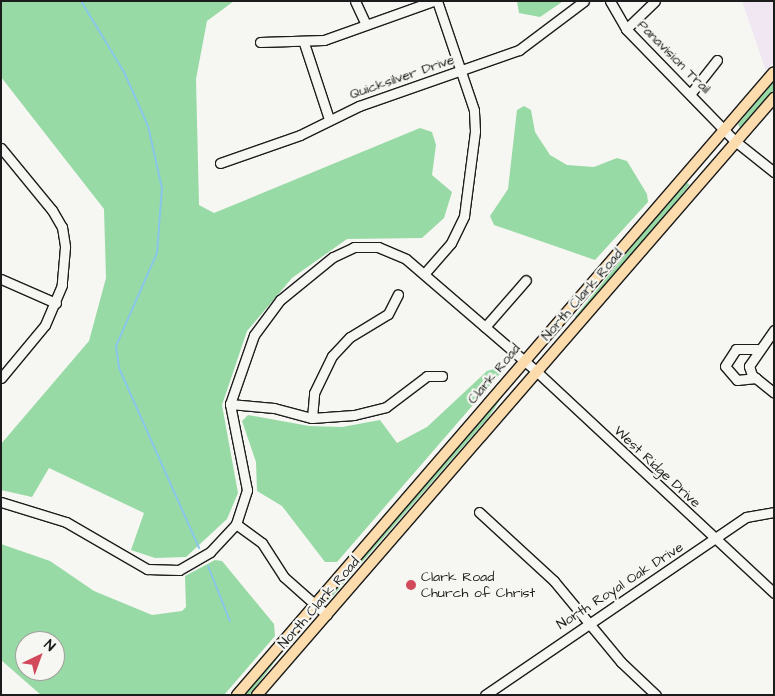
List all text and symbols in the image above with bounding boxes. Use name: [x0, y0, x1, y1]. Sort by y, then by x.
street label: Panavision Trail: [634, 17, 714, 97]
street label: Quicksilver Drive: [347, 51, 457, 103]
street label: North Clark Road: [538, 246, 626, 344]
street label: Clark Road: [464, 341, 524, 407]
street label: West Ridge Drive: [610, 423, 704, 511]
street label: North Royal Oak Drive: [554, 539, 686, 633]
street label: North Clark Road: [275, 554, 363, 652]
place label: Clark Road Church of Christ: [421, 569, 535, 602]
marker: Clark Road Church of Christ: [405, 579, 417, 591]
north arrow: [15, 631, 65, 681]
text: N: [39, 635, 59, 656]

